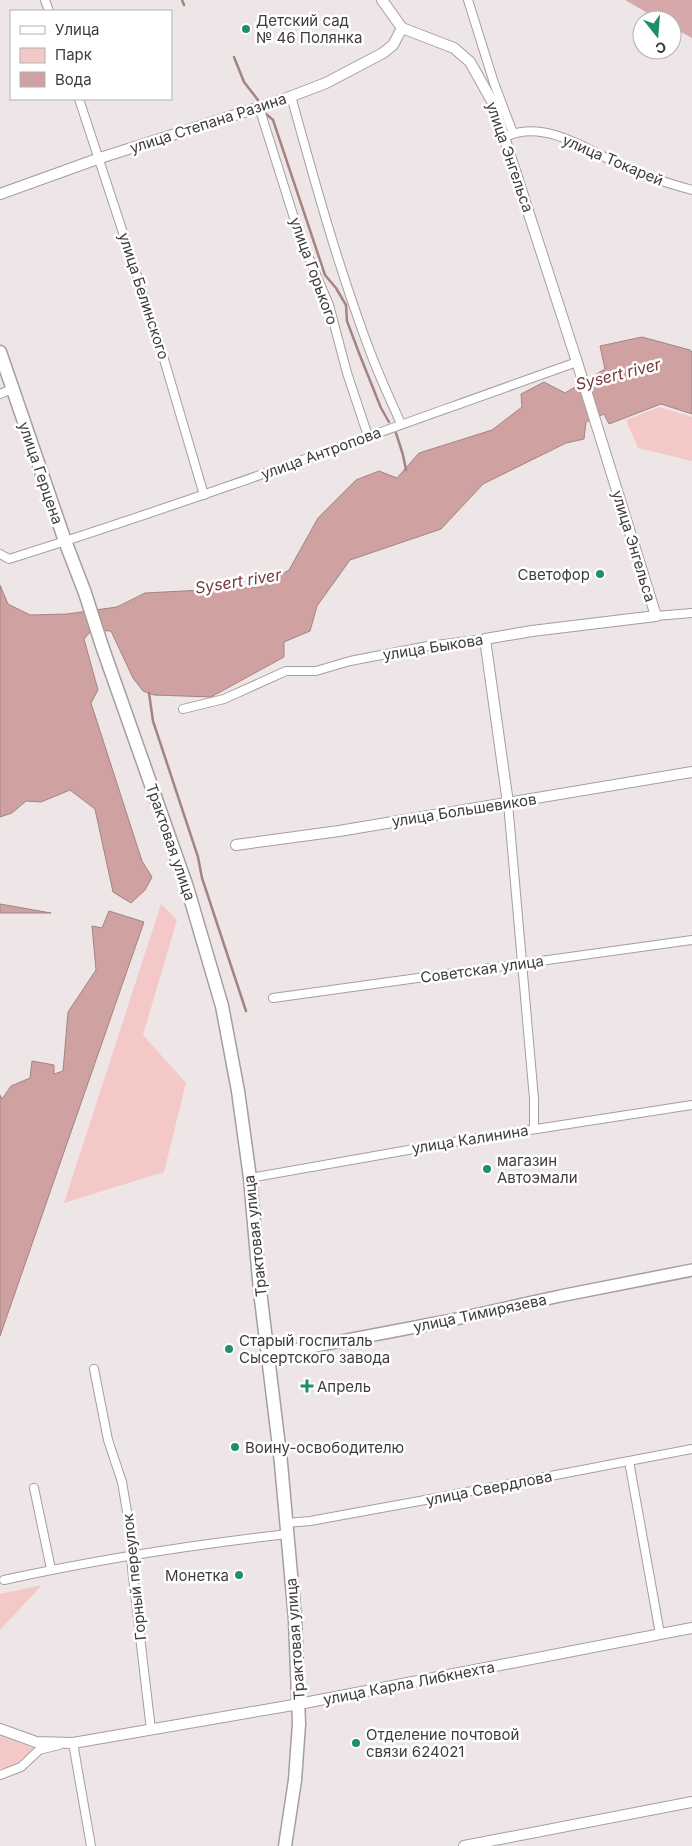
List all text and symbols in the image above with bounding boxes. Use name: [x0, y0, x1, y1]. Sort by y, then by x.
legend: [10, 10, 172, 100]
north arrow: [632, 10, 682, 60]
place label: Детский сад № 46 Полянка: [256, 11, 362, 47]
text: Улица: [55, 20, 99, 39]
marker: Детский сад № 46 Полянка: [240, 23, 252, 35]
text: С: [654, 38, 668, 58]
text: Парк: [55, 45, 92, 64]
text: Вода: [55, 70, 92, 89]
street label: улица Степана Разина: [127, 89, 289, 157]
street label: улица Энгельса: [482, 99, 538, 215]
street label: улица Токарей: [560, 130, 666, 190]
street label: улица Горького: [286, 215, 342, 327]
street label: улица Белинского: [115, 230, 173, 362]
water label: Sysert river: [573, 354, 664, 394]
street label: улица Герцена: [15, 419, 67, 527]
street label: улица Антропова: [258, 422, 384, 484]
street label: улица Энгельса: [608, 488, 660, 604]
water label: Sysert river: [193, 564, 283, 598]
place label: Светофор: [518, 565, 590, 584]
marker: Светофор: [594, 568, 606, 580]
street label: улица Быкова: [382, 630, 484, 664]
street label: Трактовая улица: [142, 781, 200, 903]
street label: улица Большевиков: [390, 789, 538, 831]
street label: Советская улица: [419, 951, 545, 987]
street label: улица Калинина: [410, 1120, 530, 1158]
place label: магазин Автоэмали: [497, 1151, 578, 1187]
marker: магазин Автоэмали: [481, 1163, 493, 1175]
street label: Трактовая улица: [239, 1174, 271, 1298]
street label: улица Тимирязева: [412, 1290, 548, 1336]
place label: Старый госпиталь Сысертского завода: [239, 1331, 390, 1367]
marker: Старый госпиталь Сысертского завода: [223, 1343, 235, 1355]
place label: Апрель: [317, 1377, 371, 1396]
marker: Апрель: [301, 1380, 313, 1392]
place label: Воину-освободителю: [245, 1438, 404, 1457]
marker: Воину-освободителю: [229, 1441, 241, 1453]
street label: улица Свердлова: [424, 1466, 554, 1510]
street label: Горный переулок: [118, 1513, 150, 1641]
place label: Монетка: [165, 1566, 229, 1585]
marker: Монетка: [233, 1569, 245, 1581]
street label: Трактовая улица: [281, 1577, 309, 1701]
street label: улица Карла Либкнехта: [322, 1657, 496, 1709]
place label: Отделение почтовой связи 624021: [366, 1725, 519, 1761]
marker: Отделение почтовой связи 624021: [350, 1737, 362, 1749]

